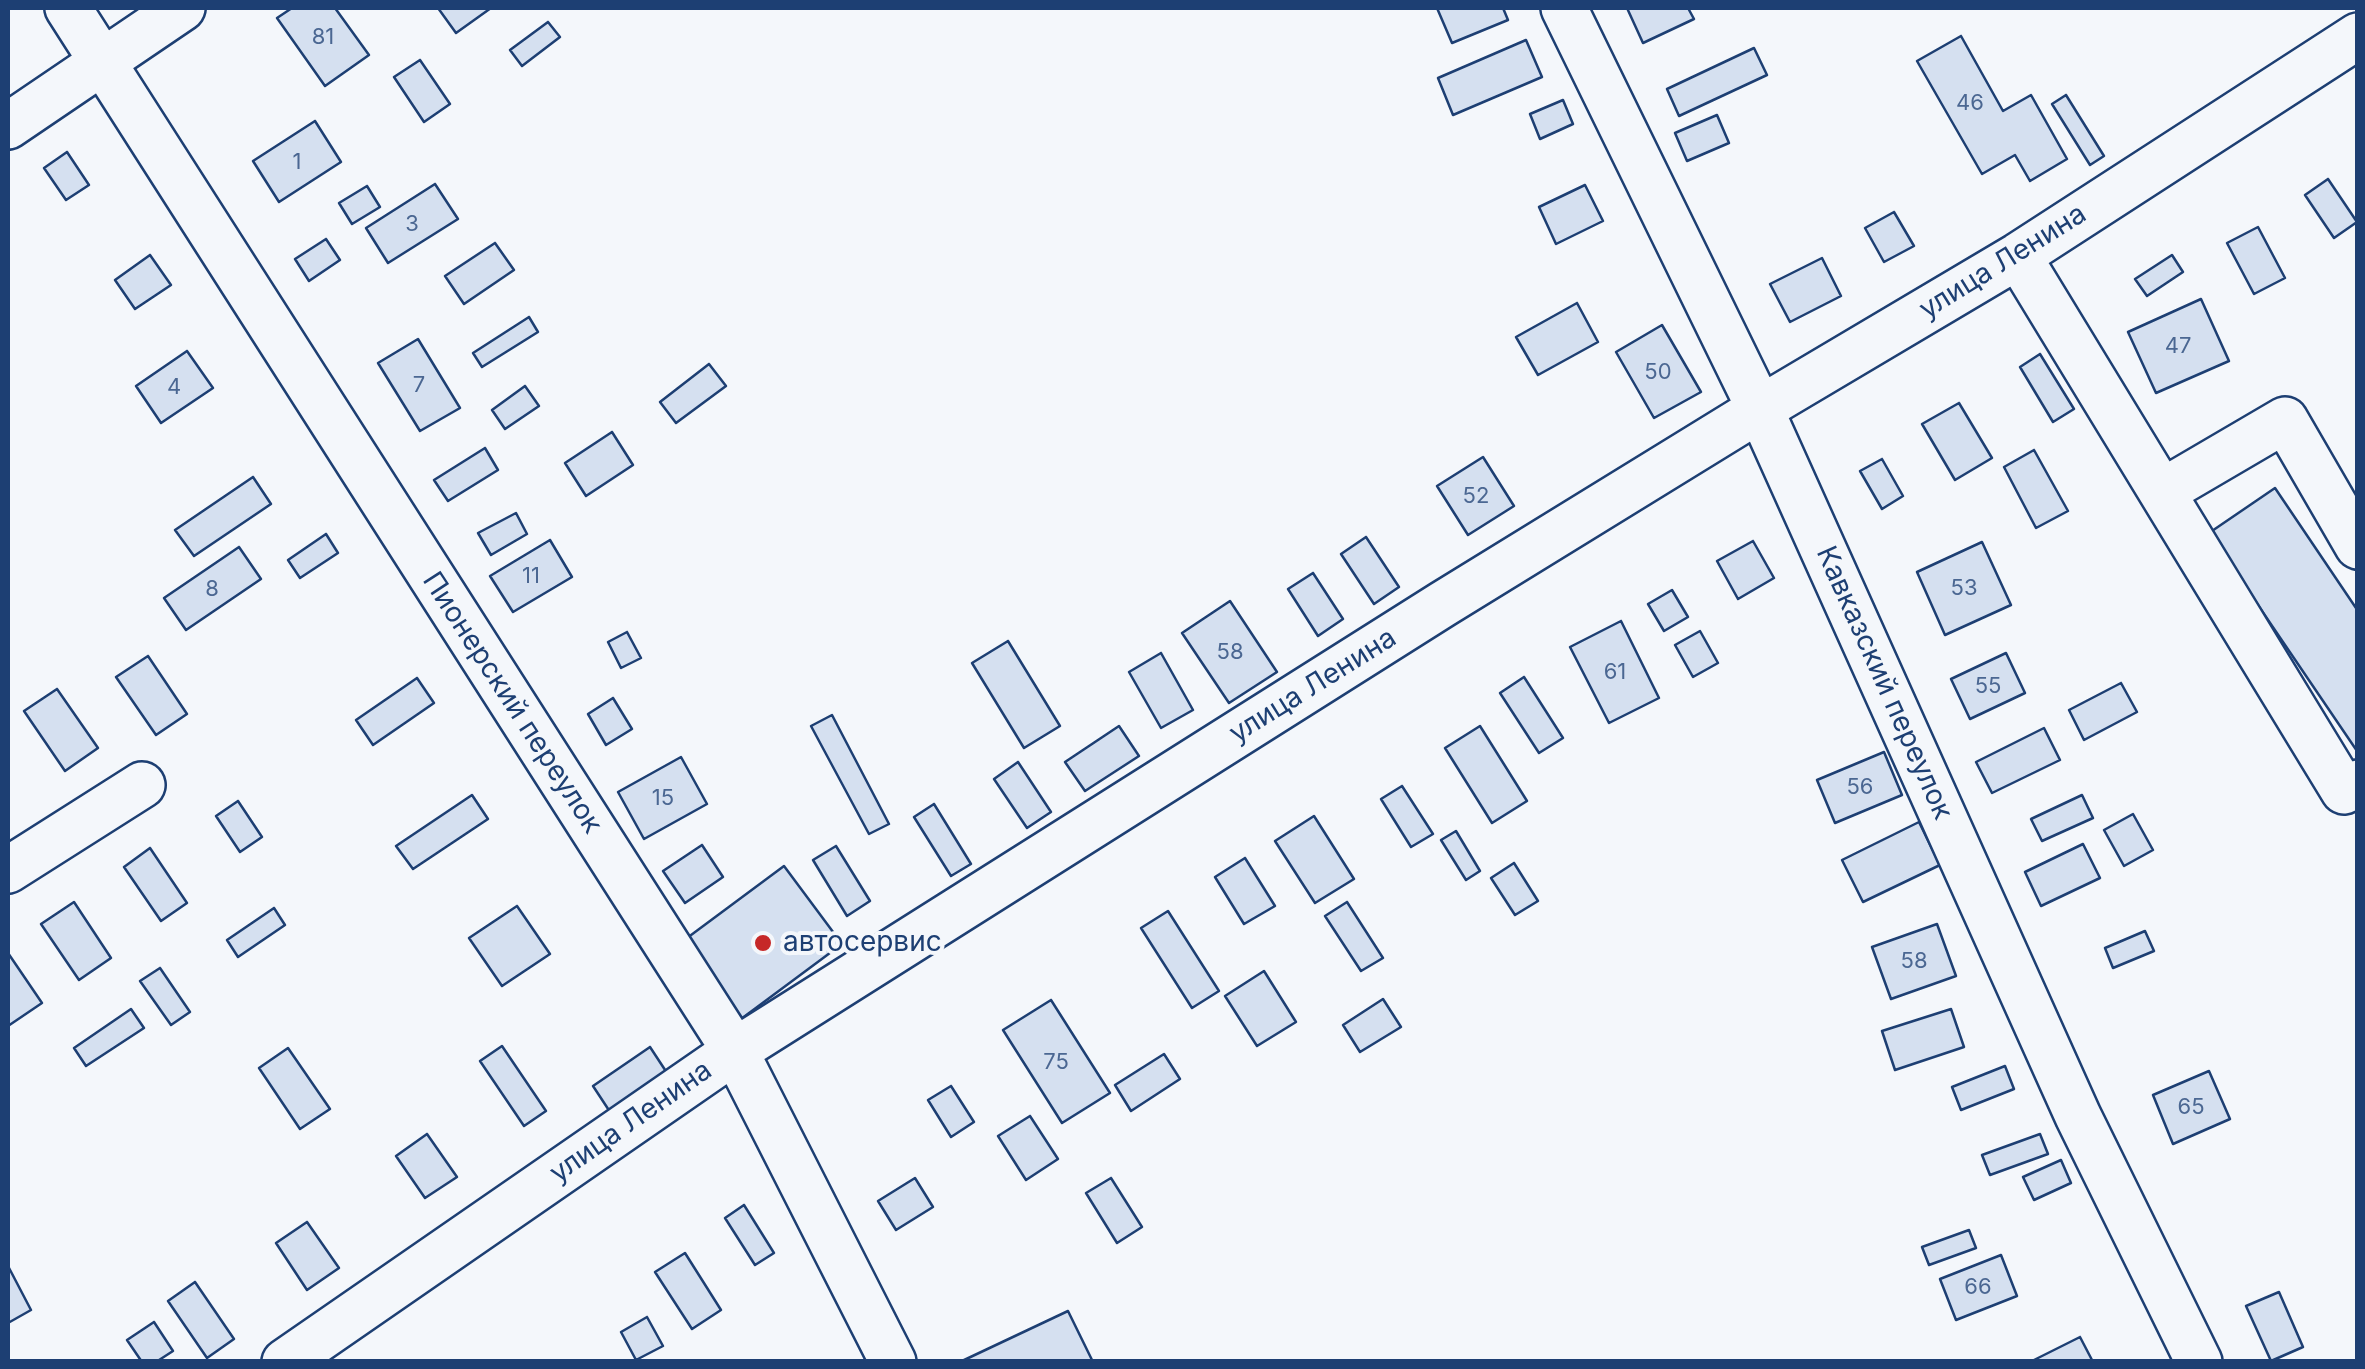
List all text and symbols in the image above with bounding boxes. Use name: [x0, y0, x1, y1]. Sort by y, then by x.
house number: 81: [312, 24, 334, 50]
house number: 46: [1956, 90, 1984, 116]
house number: 1: [293, 149, 301, 175]
street label: улица Ленина: [1913, 197, 2093, 327]
house number: 3: [405, 211, 419, 237]
house number: 47: [2165, 333, 2191, 359]
house number: 50: [1644, 359, 1672, 385]
house number: 7: [413, 372, 425, 398]
house number: 4: [167, 374, 181, 400]
house number: 52: [1463, 483, 1489, 509]
street label: Кавказский переулок: [1809, 541, 1959, 825]
house number: 11: [522, 563, 540, 589]
street label: Пионерский переулок: [415, 566, 609, 840]
house number: 53: [1951, 575, 1977, 601]
house number: 8: [205, 576, 219, 602]
street label: улица Ленина: [1223, 621, 1403, 751]
house number: 58: [1217, 639, 1243, 665]
house number: 61: [1604, 659, 1626, 685]
house number: 55: [1975, 673, 2001, 699]
house number: 56: [1846, 774, 1874, 800]
house number: 15: [652, 785, 674, 811]
place label: автосервис: [783, 926, 942, 960]
marker: автосервис: [752, 932, 774, 954]
house number: 58: [1901, 948, 1927, 974]
house number: 75: [1043, 1049, 1069, 1075]
street label: улица Ленина: [544, 1054, 718, 1190]
house number: 65: [2177, 1094, 2205, 1120]
house number: 66: [1964, 1274, 1992, 1300]

